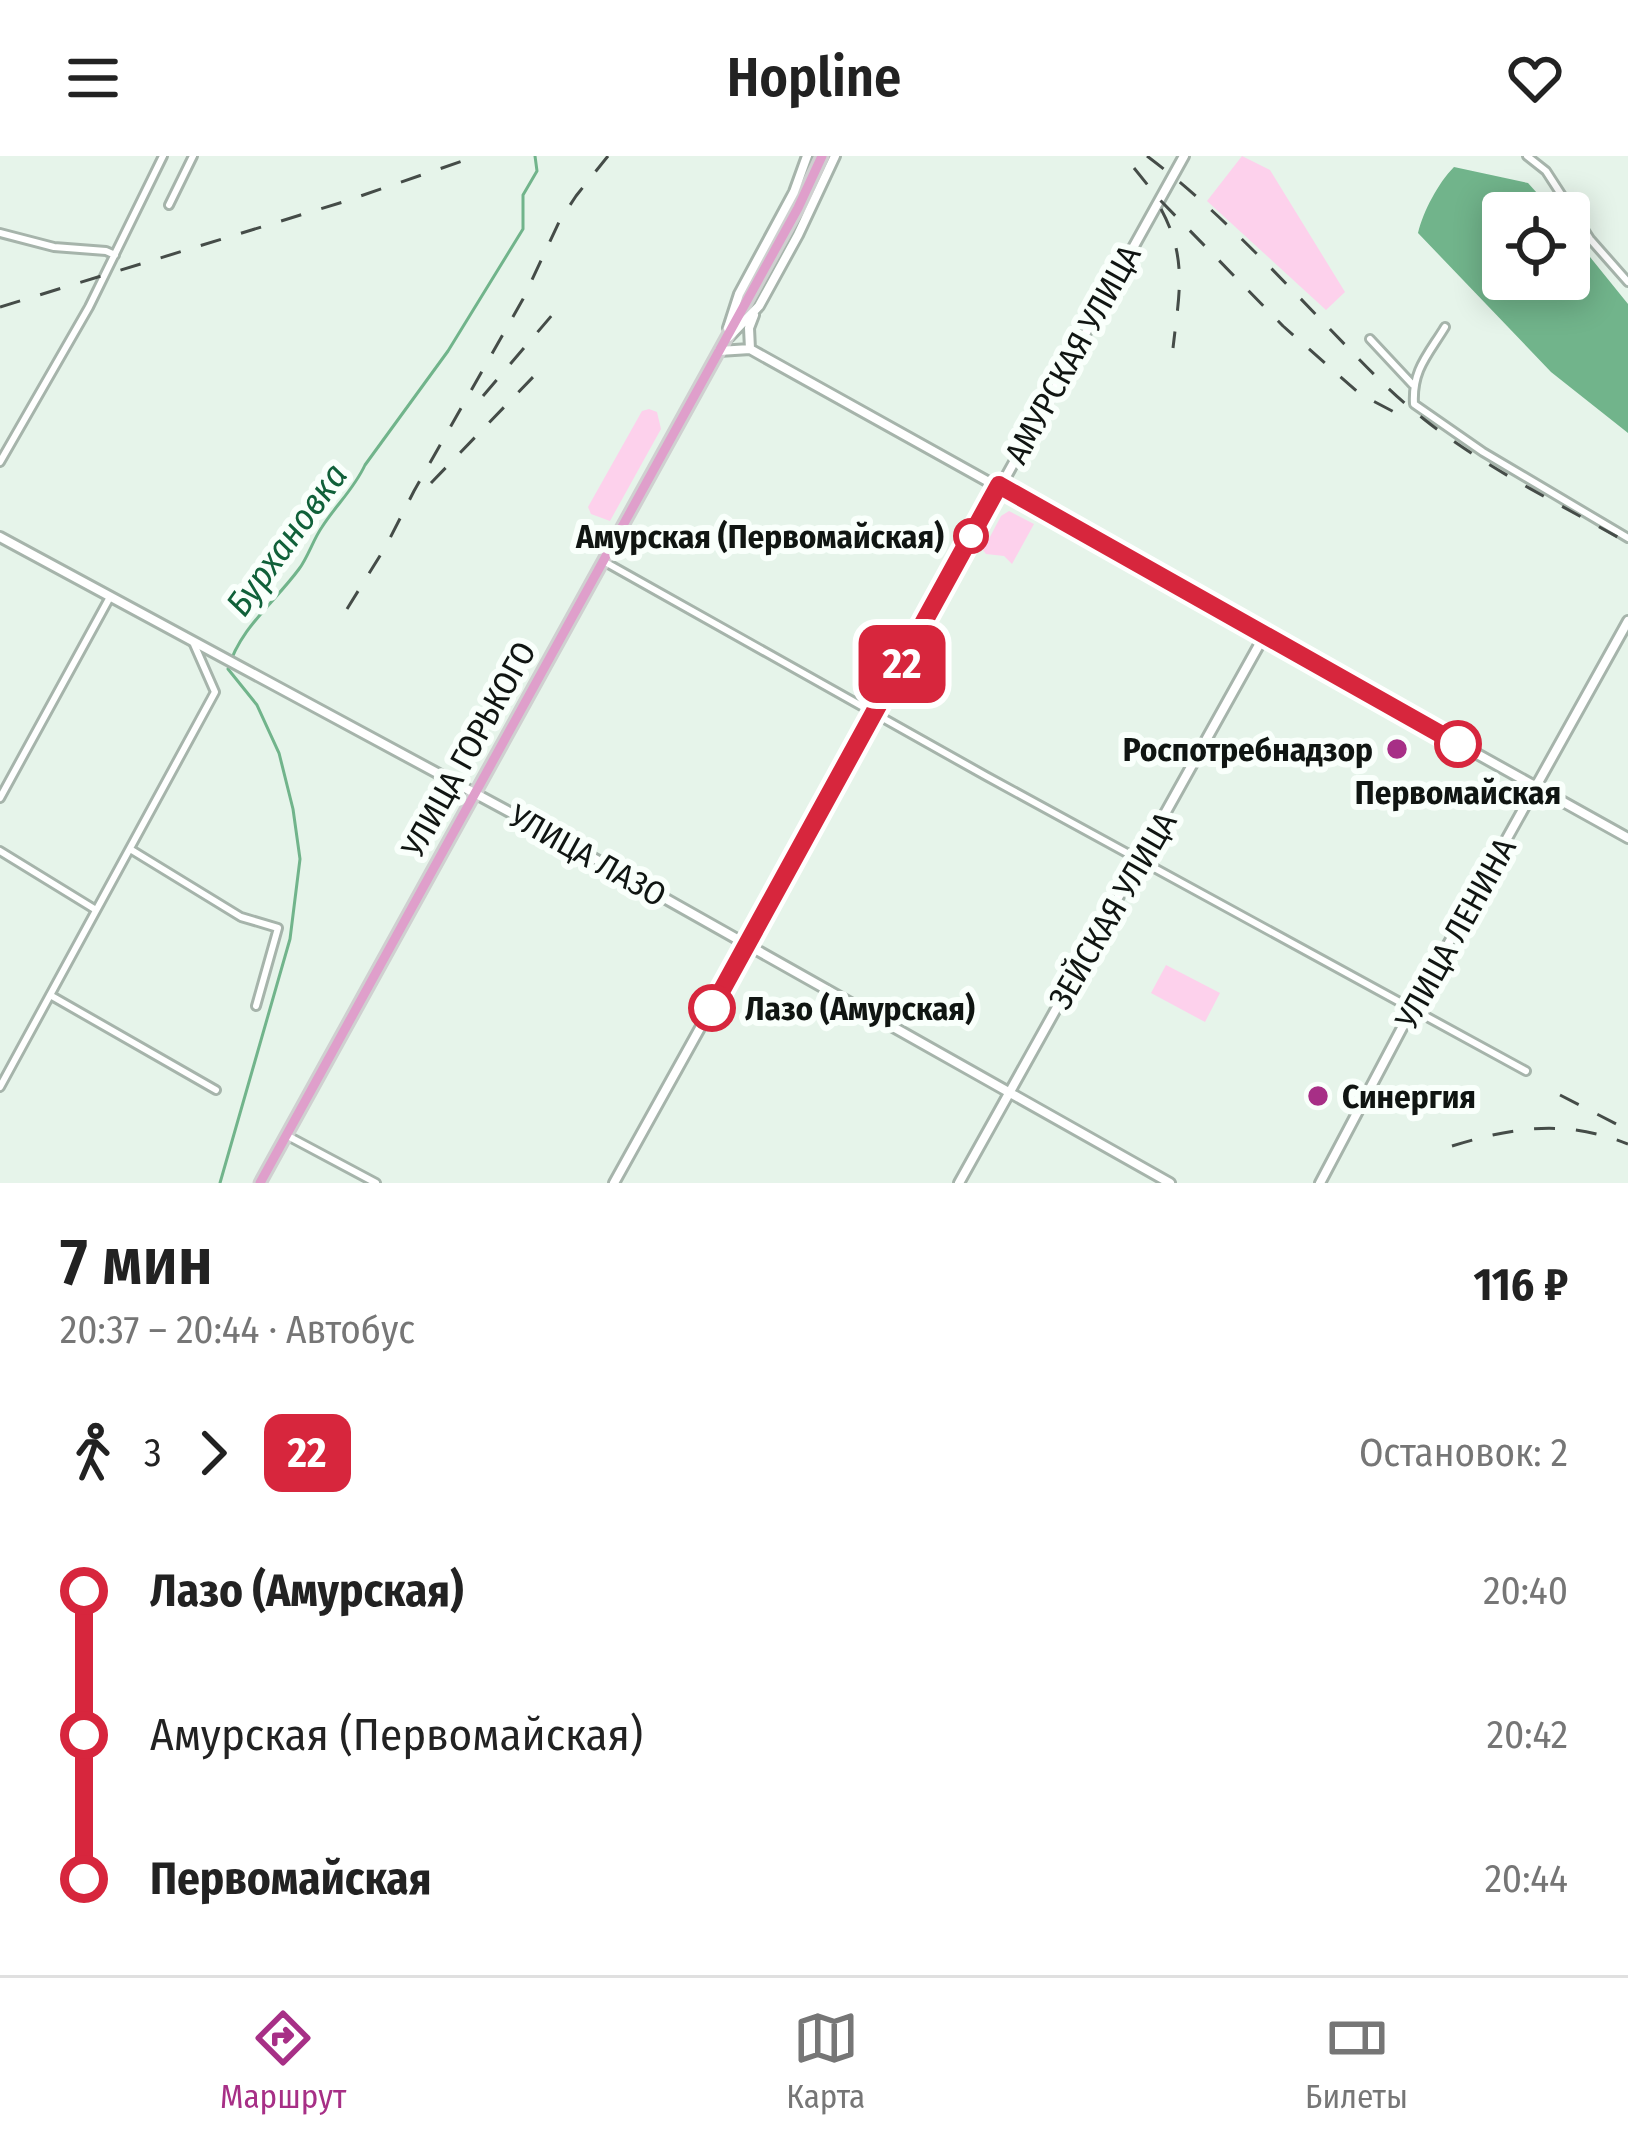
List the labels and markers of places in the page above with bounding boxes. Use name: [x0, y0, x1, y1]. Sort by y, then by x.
place label: Амурская (Первомайская): [575, 517, 944, 557]
marker: Амурская (Первомайская): [955, 520, 987, 552]
marker: Первомайская: [1436, 722, 1480, 766]
place label: Роспотребнадзор: [1123, 730, 1373, 770]
marker: Роспотребнадзор: [1384, 736, 1410, 762]
place label: Первомайская: [1355, 773, 1561, 813]
marker: Лазо (Амурская): [690, 986, 734, 1030]
place label: Лазо (Амурская): [745, 989, 975, 1029]
place label: Синергия: [1342, 1077, 1476, 1117]
marker: Синергия: [1305, 1083, 1331, 1109]

